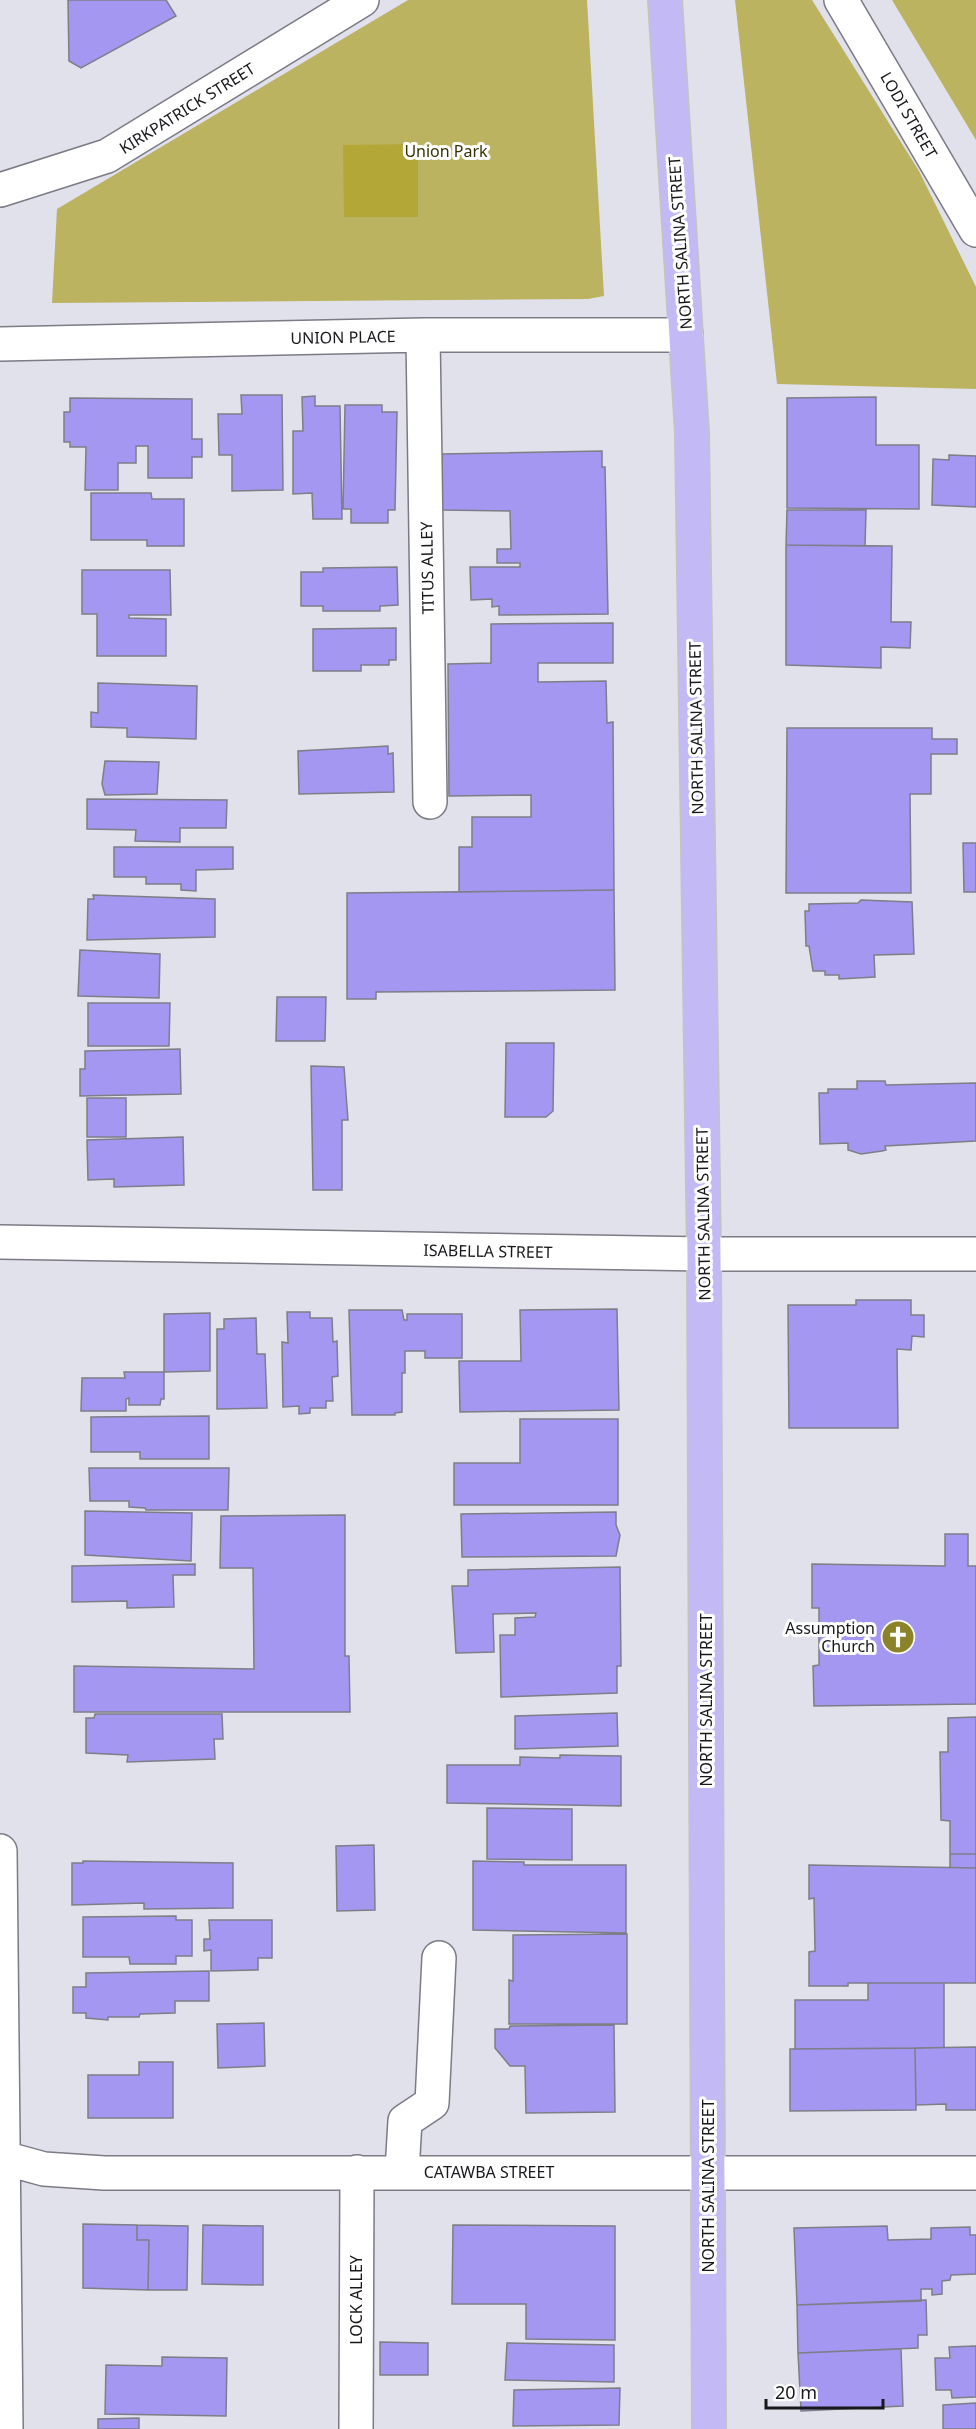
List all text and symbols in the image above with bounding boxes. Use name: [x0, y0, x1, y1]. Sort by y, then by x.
street label: KIRKPATRICK STREET: [115, 57, 259, 159]
street label: LODI STREET: [875, 68, 943, 162]
park label: Union Park: [404, 140, 488, 162]
street label: NORTH SALINA STREET: [663, 156, 697, 330]
street label: UNION PLACE: [290, 325, 396, 349]
street label: TITUS ALLEY: [415, 520, 439, 615]
street label: NORTH SALINA STREET: [683, 641, 709, 815]
street label: NORTH SALINA STREET: [690, 1127, 716, 1301]
street label: ISABELLA STREET: [423, 1239, 553, 1263]
street label: NORTH SALINA STREET: [695, 1613, 717, 1787]
place label: Assumption Church: [785, 1617, 875, 1657]
church icon: Assumption Church: [880, 1619, 916, 1655]
street label: NORTH SALINA STREET: [697, 2099, 719, 2273]
street label: CATAWBA STREET: [424, 2161, 554, 2183]
street label: LOCK ALLEY: [345, 2254, 367, 2345]
scale bar: [766, 2372, 883, 2410]
text: 20 m: [775, 2380, 817, 2404]

